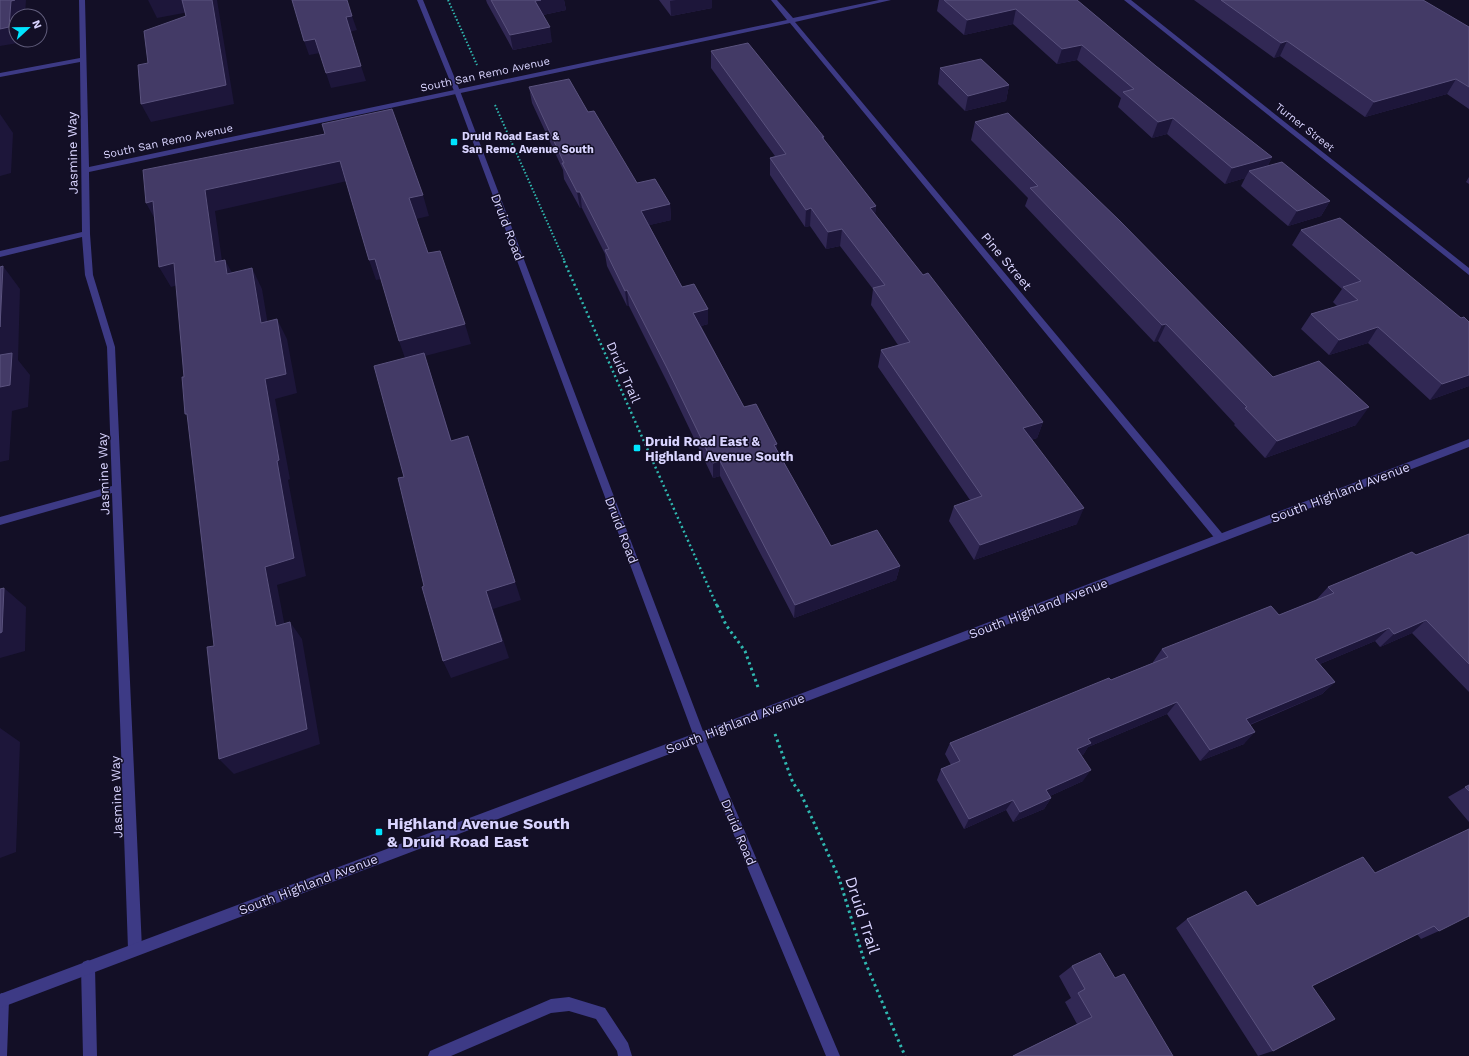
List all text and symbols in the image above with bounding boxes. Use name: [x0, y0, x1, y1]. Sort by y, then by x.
north arrow: [8, 8, 48, 48]
text: N: [29, 18, 44, 31]
street label: South San Remo Avenue: [419, 54, 551, 95]
street label: Turner Street: [1273, 100, 1337, 155]
street label: Jasmine Way: [64, 111, 81, 194]
street label: South San Remo Avenue: [102, 121, 234, 162]
place label: Druid Road East & San Remo Avenue South: [462, 130, 594, 156]
marker: Druid Road East & San Remo Avenue South: [449, 137, 459, 147]
street label: Druid Road: [488, 192, 527, 263]
street label: Pine Street: [978, 229, 1035, 294]
street label: Druid Trail: [603, 339, 644, 405]
street label: Jasmine Way: [95, 432, 112, 515]
place label: Druid Road East & Highland Avenue South: [645, 434, 794, 464]
marker: Druid Road East & Highland Avenue South: [632, 443, 642, 453]
street label: South Highland Avenue: [1269, 459, 1412, 526]
street label: Druid Road: [602, 495, 641, 566]
street label: South Highland Avenue: [967, 575, 1110, 642]
street label: South Highland Avenue: [664, 690, 807, 757]
street label: Jasmine Way: [108, 755, 125, 838]
street label: Druid Road: [718, 797, 759, 868]
place label: Highland Avenue South & Druid Road East: [387, 814, 570, 851]
marker: Highland Avenue South & Druid Road East: [374, 827, 384, 837]
street label: South Highland Avenue: [237, 851, 380, 918]
street label: Druid Trail: [841, 874, 884, 956]

